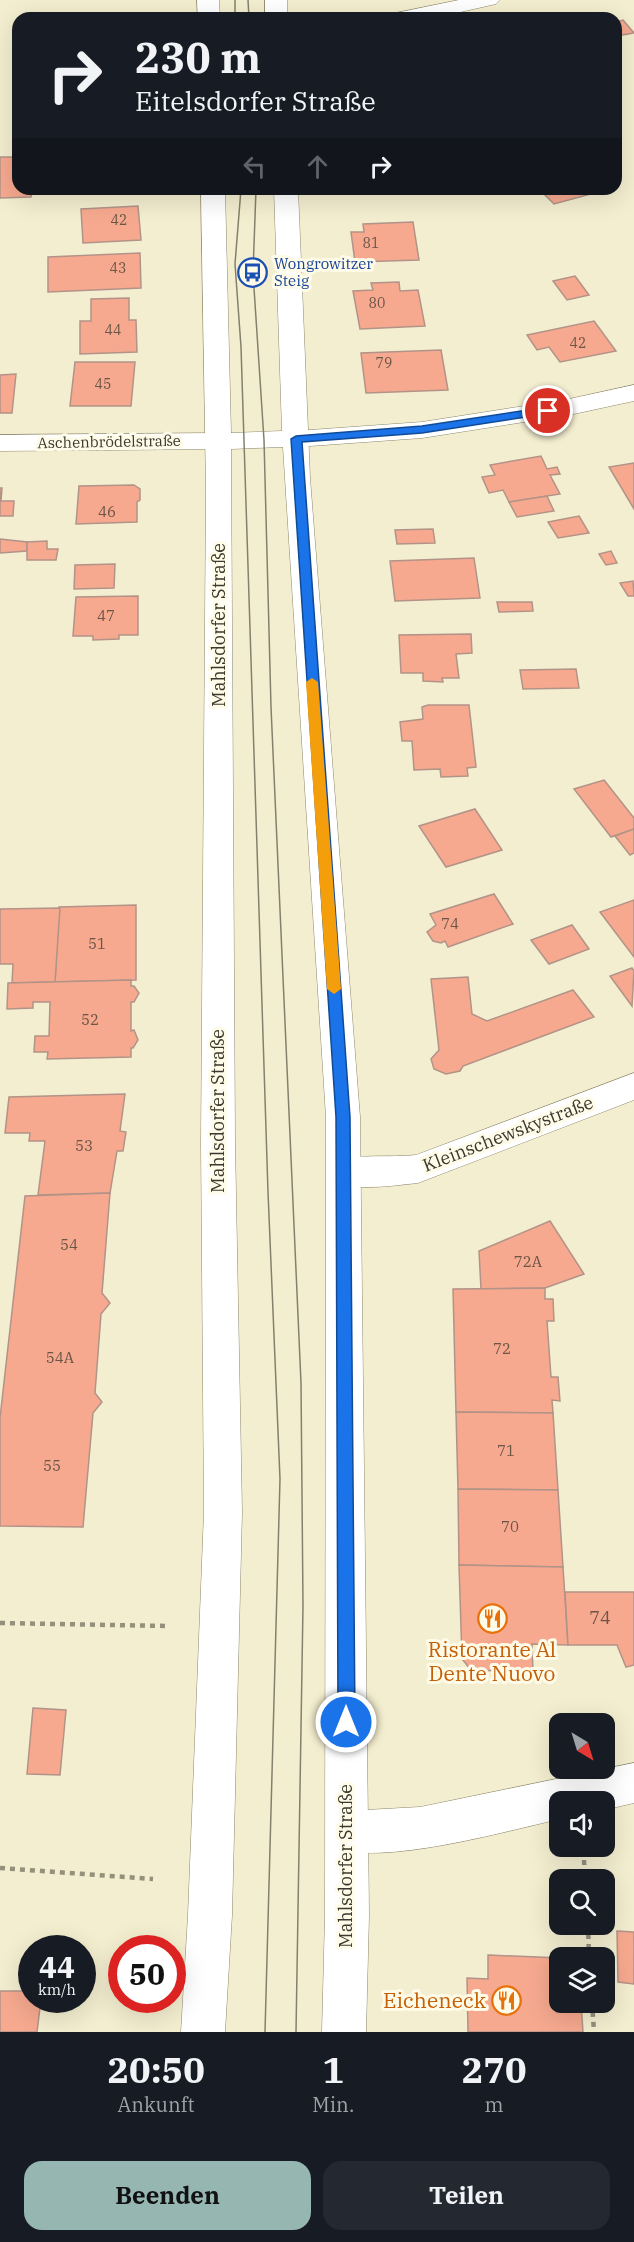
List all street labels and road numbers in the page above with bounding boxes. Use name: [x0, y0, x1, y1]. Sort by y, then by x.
street label: Aschenbrödelstraße: [37, 431, 181, 452]
street label: Mahlsdorfer Straße: [207, 543, 230, 707]
street label: Mahlsdorfer Straße: [206, 1029, 229, 1193]
street label: Kleinschewskystraße: [419, 1090, 596, 1177]
street label: Mahlsdorfer Straße: [334, 1784, 357, 1948]

